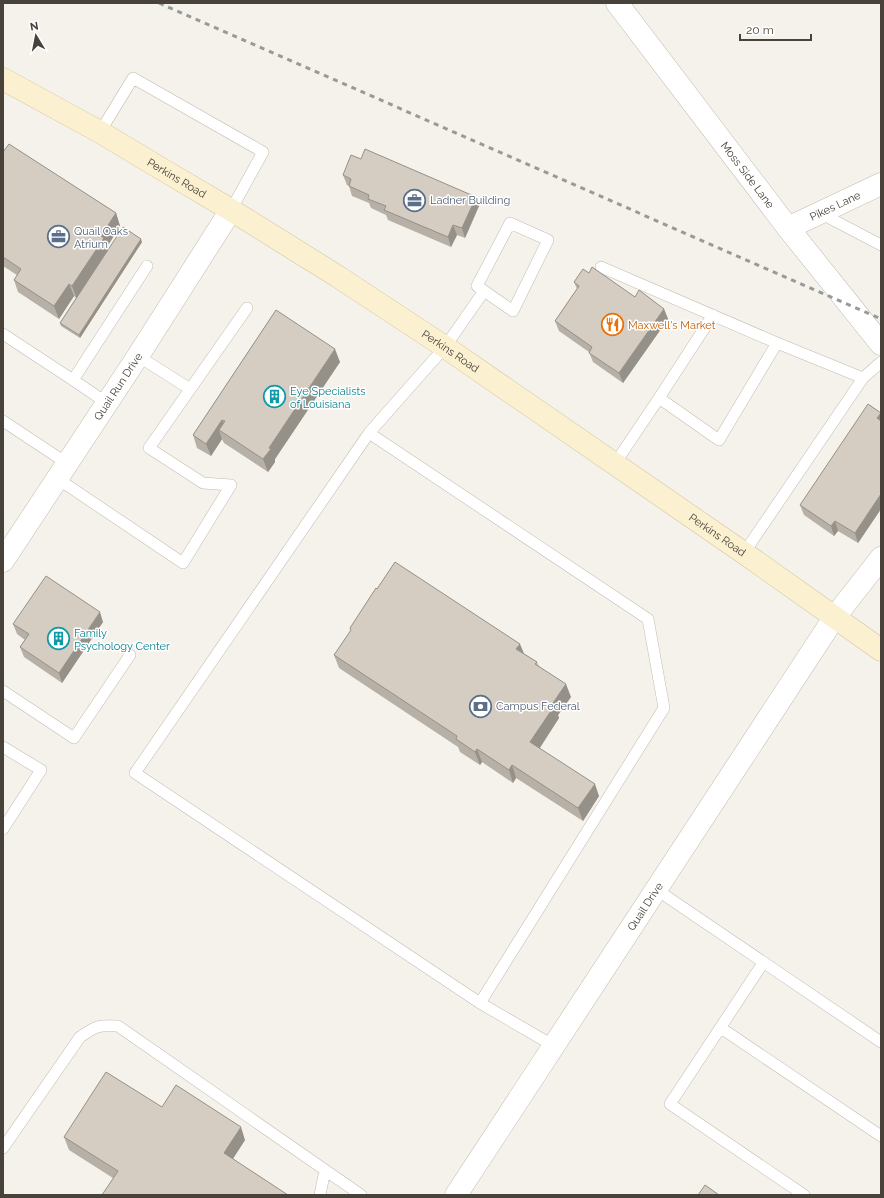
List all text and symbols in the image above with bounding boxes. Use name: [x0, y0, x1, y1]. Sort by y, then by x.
north arrow: [16, 16, 56, 56]
scale bar: [740, 16, 811, 42]
text: N: [29, 20, 40, 34]
text: 20 m: [746, 23, 774, 37]
street label: Moss Side Lane: [718, 139, 777, 211]
street label: Perkins Road: [145, 155, 209, 200]
office icon: Ladner Building: [401, 187, 427, 213]
street label: Pikes Lane: [807, 188, 863, 223]
place label: Ladner Building: [430, 194, 510, 207]
office icon: Quail Oaks Atrium: [45, 224, 71, 250]
place label: Quail Oaks Atrium: [74, 225, 128, 251]
restaurant icon: Maxwell's Market: [600, 312, 626, 338]
place label: Maxwell's Market: [628, 319, 716, 332]
street label: Perkins Road: [419, 327, 482, 375]
street label: Quail Run Drive: [91, 350, 145, 423]
building icon: Eye Specialists of Louisiana: [261, 384, 287, 410]
place label: Eye Specialists of Louisiana: [290, 385, 366, 411]
street label: Perkins Road: [686, 511, 749, 559]
building icon: Family Psychology Center: [45, 626, 71, 652]
place label: Family Psychology Center: [74, 627, 170, 653]
bank icon: Campus Federal: [467, 693, 493, 719]
place label: Campus Federal: [496, 700, 580, 713]
street label: Quail Drive: [625, 879, 666, 933]

